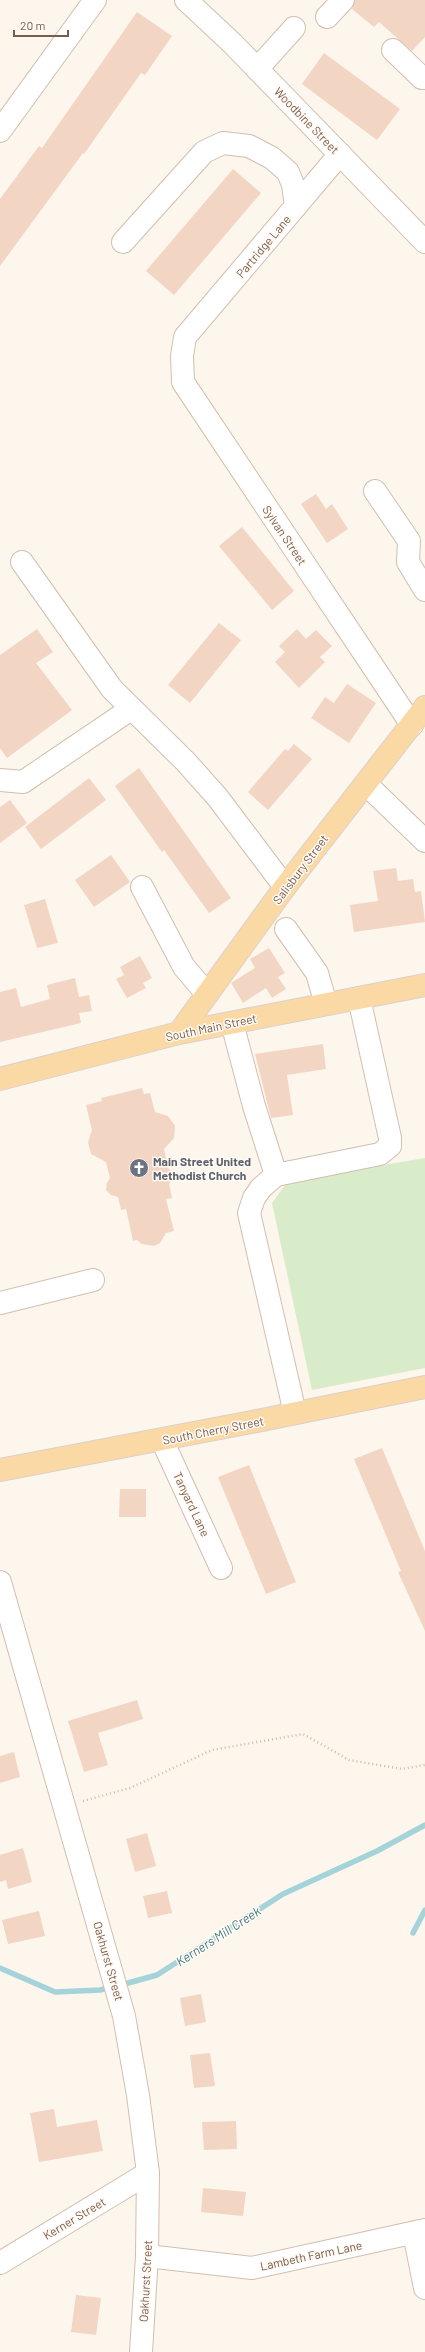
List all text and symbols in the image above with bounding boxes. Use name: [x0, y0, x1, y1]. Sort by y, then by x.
scale bar: [14, 12, 68, 38]
text: 20 m: [20, 18, 46, 32]
street label: Woodbine Street: [272, 84, 342, 156]
street label: Partridge Lane: [233, 212, 293, 280]
street label: Sylvan Street: [260, 503, 310, 567]
street label: Salisbury Street: [269, 832, 331, 906]
street label: South Main Street: [164, 1011, 258, 1043]
place label: Main Street United Methodist Church: [153, 1154, 251, 1182]
church icon: Main Street United Methodist Church: [128, 1157, 150, 1179]
street label: South Cherry Street: [161, 1413, 265, 1447]
street label: Tanyard Lane: [171, 1469, 213, 1539]
water label: Kerners Mill Creek: [173, 1902, 264, 1969]
street label: Oakhurst Street: [91, 1920, 127, 2002]
street label: Kerner Street: [40, 2194, 108, 2242]
street label: Lambeth Farm Lane: [259, 2237, 363, 2273]
street label: Oakhurst Street: [136, 2240, 154, 2322]

